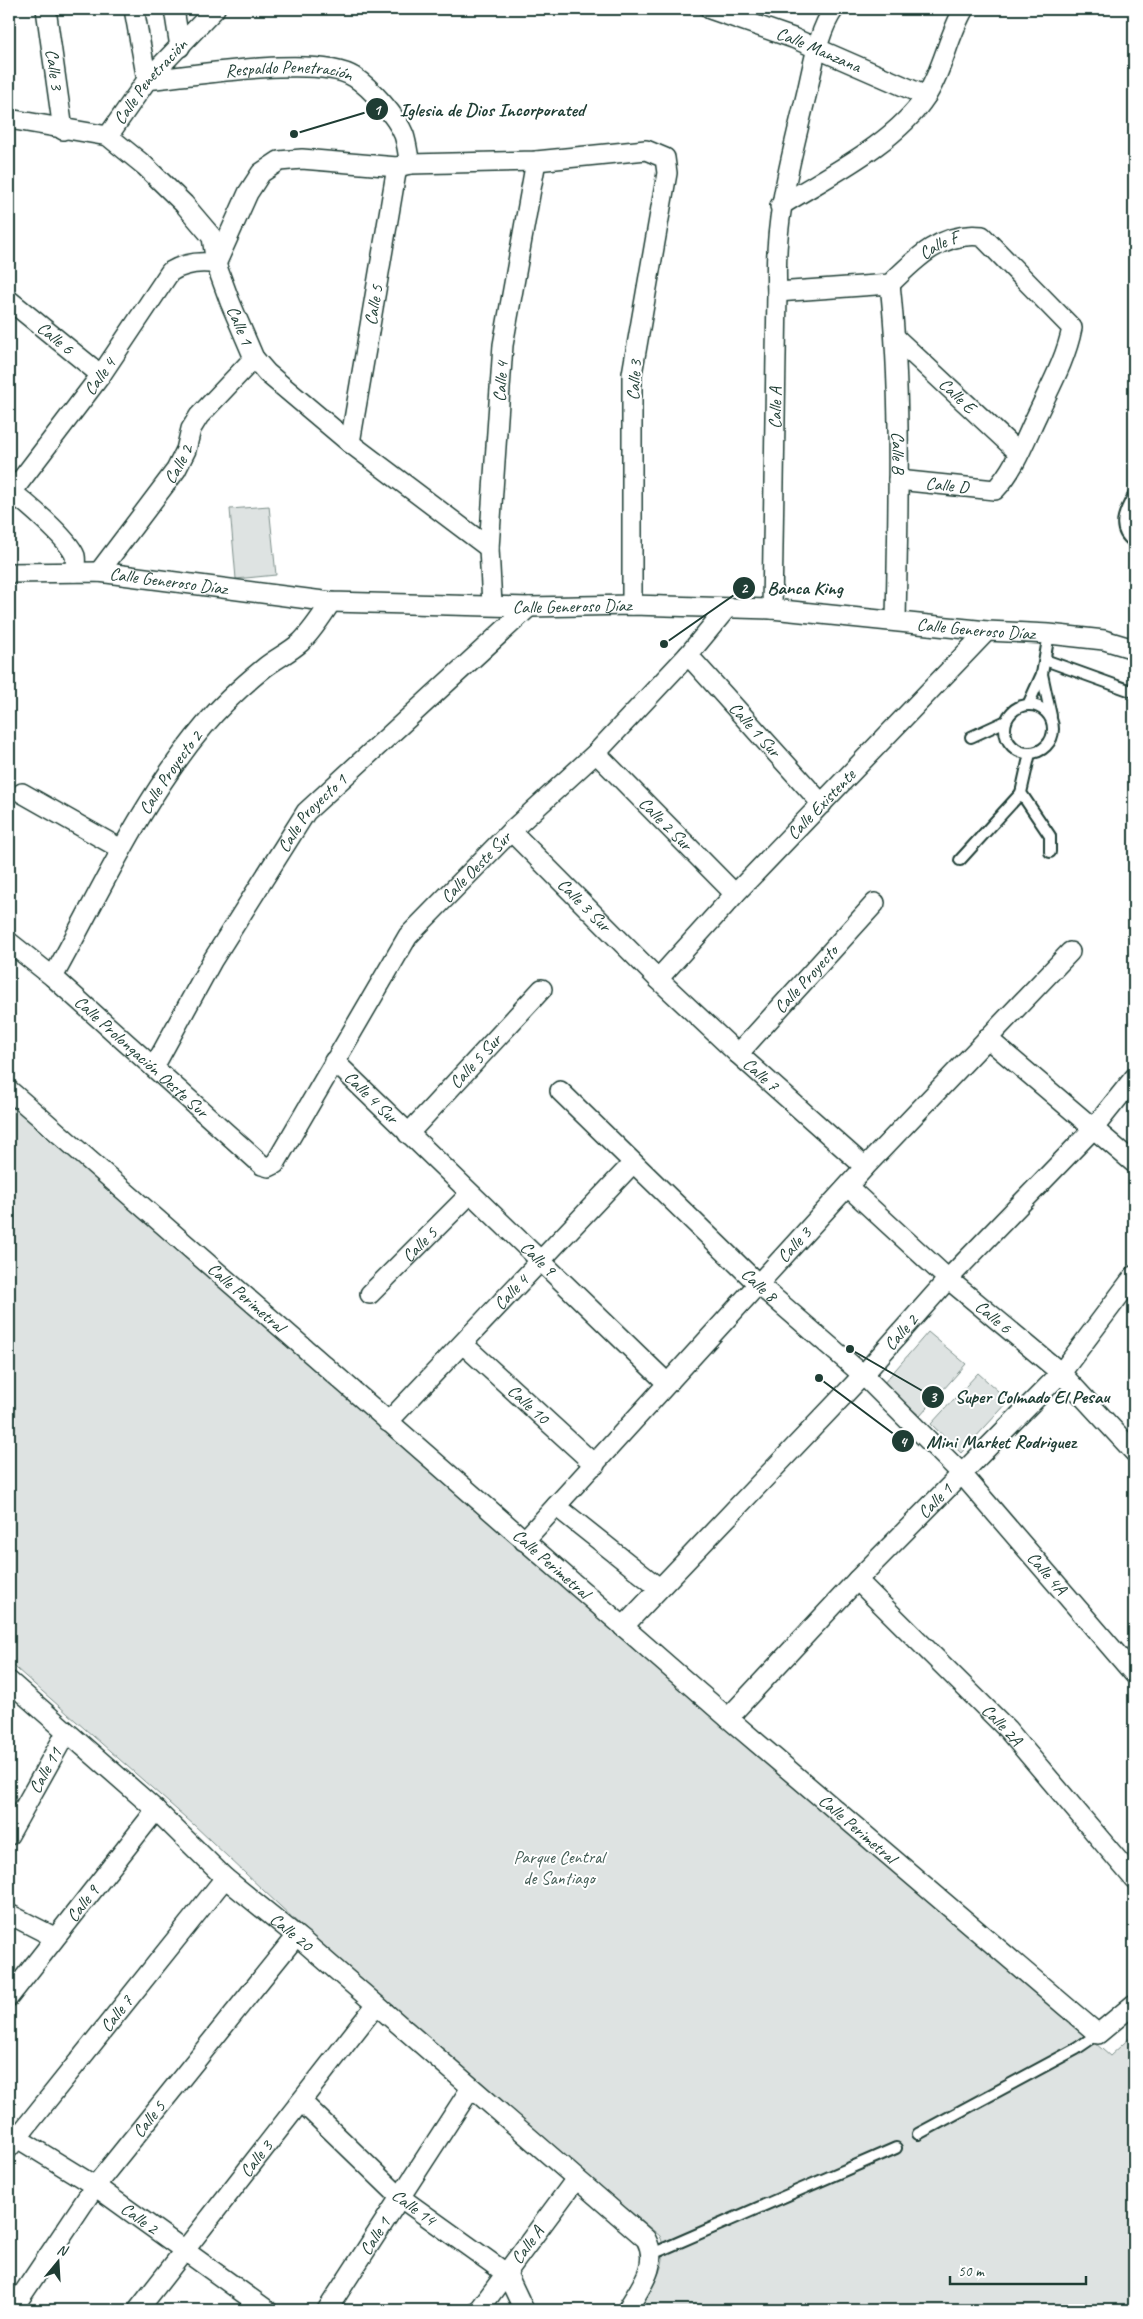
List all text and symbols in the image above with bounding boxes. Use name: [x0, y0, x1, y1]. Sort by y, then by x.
street label: Calle Manzana: [773, 22, 866, 78]
street label: Calle Penetración: [108, 33, 192, 129]
street label: Calle 3: [41, 48, 68, 93]
street label: Respaldo Penetración: [224, 56, 357, 86]
callout: Iglesia de Dios Incorporated: [365, 92, 595, 126]
text: Iglesia de Dios Incorporated: [399, 98, 588, 122]
text: 1: [374, 101, 383, 120]
street label: Calle F: [915, 225, 965, 264]
street label: Calle 5: [359, 282, 388, 327]
street label: Calle 1: [222, 302, 259, 349]
street label: Calle 6: [33, 316, 79, 360]
street label: Calle 4: [79, 352, 121, 399]
street label: Calle 3: [622, 357, 647, 401]
street label: Calle 4: [488, 358, 513, 403]
street label: Calle E: [934, 373, 982, 420]
street label: Calle A: [764, 386, 787, 429]
street label: Calle B: [887, 432, 909, 475]
street label: Calle 2: [159, 441, 198, 488]
street label: Calle D: [924, 472, 971, 498]
street label: Calle Generoso Díaz: [108, 562, 231, 600]
callout: Banca King: [732, 571, 852, 605]
text: Banca King: [767, 576, 845, 600]
text: 2: [741, 579, 749, 598]
street label: Calle Generoso Díaz: [512, 594, 634, 618]
street label: Calle Generoso Díaz: [916, 613, 1038, 644]
street label: Calle 1 Sur: [724, 697, 787, 763]
street label: Calle Proyecto 2: [134, 724, 208, 818]
street label: Calle Existente: [782, 763, 861, 844]
street label: Calle Proyecto 1: [272, 768, 352, 856]
street label: Calle 2 Sur: [634, 792, 699, 857]
street label: Calle Oeste Sur: [436, 825, 517, 907]
street label: Calle 3 Sur: [553, 873, 617, 938]
street label: Calle Proyecto: [769, 939, 844, 1018]
street label: Calle Prolongación Oeste Sur: [70, 991, 215, 1124]
street label: Calle 5 Sur: [444, 1027, 508, 1093]
street label: Calle 7: [738, 1053, 784, 1097]
street label: Calle 4 Sur: [340, 1066, 405, 1130]
street label: Calle 3: [772, 1221, 817, 1267]
street label: Calle 5: [397, 1222, 442, 1267]
street label: Calle 9: [516, 1236, 562, 1282]
street label: Calle Perimetral: [203, 1258, 292, 1339]
street label: Calle 8: [737, 1263, 783, 1308]
street label: Calle 4: [489, 1268, 534, 1314]
street label: Calle 6: [971, 1295, 1017, 1339]
street label: Calle 2: [879, 1308, 924, 1355]
street label: Calle 10: [503, 1380, 555, 1430]
callout: Super Colmado El Pesau: [920, 1380, 1118, 1414]
text: Super Colmado El Pesau: [955, 1385, 1111, 1409]
text: 3: [930, 1388, 938, 1407]
callout: Mini Market Rodriguez: [891, 1424, 1086, 1458]
text: Mini Market Rodriguez: [926, 1430, 1078, 1454]
text: 4: [900, 1433, 909, 1452]
street label: Calle 1: [913, 1478, 958, 1523]
street label: Calle Perimetral: [508, 1524, 597, 1605]
street label: Calle 4A: [1022, 1547, 1072, 1600]
street label: Calle 2A: [977, 1699, 1028, 1751]
street label: Calle 11: [24, 1743, 67, 1797]
street label: Calle Perimetral: [814, 1789, 903, 1870]
park label: Parque Central de Santiago: [514, 1846, 607, 1889]
street label: Calle 9: [61, 1879, 105, 1926]
street label: Calle 20: [266, 1908, 319, 1957]
street label: Calle 7: [95, 1990, 138, 2036]
street label: Calle 5: [127, 2096, 171, 2142]
street label: Calle 3: [235, 2134, 279, 2181]
street label: Calle 14: [387, 2184, 442, 2232]
street label: Calle 2: [117, 2197, 164, 2240]
street label: Calle 1: [355, 2212, 396, 2259]
street label: Calle A: [506, 2221, 549, 2268]
north arrow: [32, 2236, 82, 2286]
text: N: [55, 2241, 71, 2260]
scale bar: [950, 2254, 1087, 2286]
text: 50 m: [958, 2262, 985, 2281]

